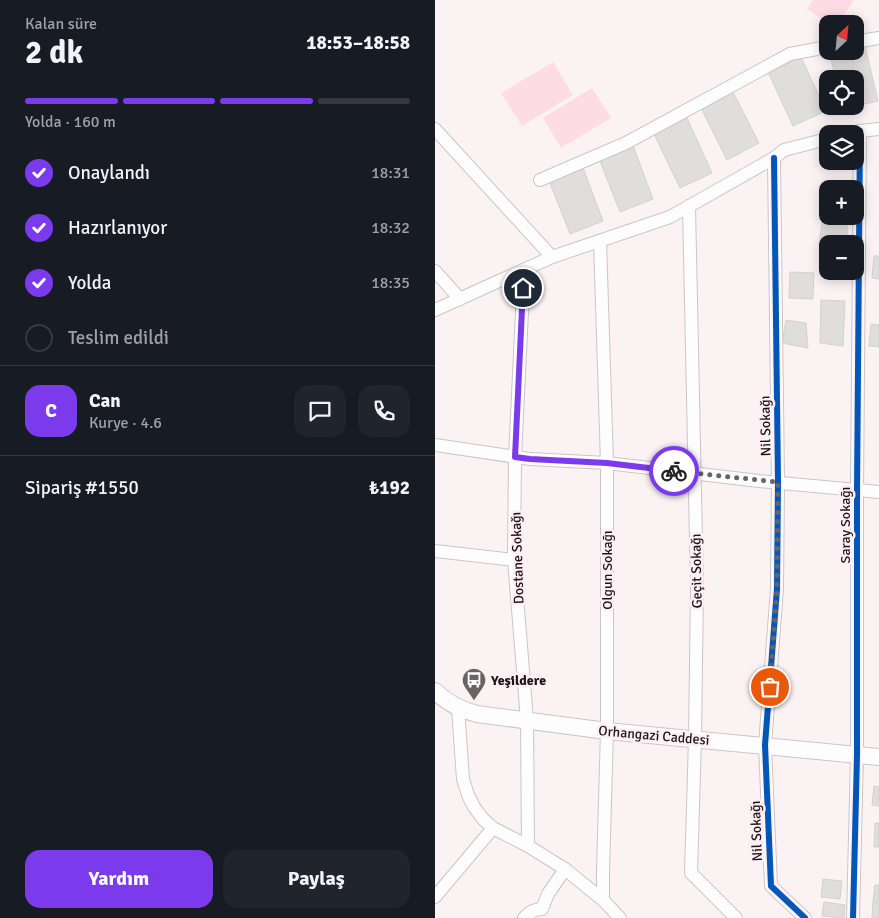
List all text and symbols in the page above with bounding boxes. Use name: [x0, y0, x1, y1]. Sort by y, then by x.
text: Kalan süre: [25, 14, 97, 34]
north arrow: [819, 15, 864, 60]
map controls: [819, 15, 864, 280]
text: 18:53–18:58: [306, 31, 410, 55]
text: 2 dk: [25, 33, 83, 72]
button: locate: [819, 70, 864, 115]
text: Yolda · 160 m: [25, 112, 116, 132]
button: layers: [819, 125, 864, 170]
icon: check: [25, 159, 53, 187]
text: Onaylandı: [68, 161, 150, 185]
text: 18:31: [371, 163, 410, 183]
button: +: [819, 180, 864, 225]
icon: check: [25, 214, 53, 242]
text: Hazırlanıyor: [68, 216, 167, 240]
text: 18:32: [371, 218, 410, 238]
button: −: [819, 235, 864, 280]
pin: [502, 267, 544, 309]
icon: check: [25, 269, 53, 297]
text: Yolda: [68, 271, 112, 295]
text: 18:35: [371, 273, 410, 293]
icon: home: [509, 274, 537, 302]
text: Teslim edildi: [68, 326, 169, 350]
button: chat: [294, 385, 346, 437]
button: phone: [358, 385, 410, 437]
text: Can: [89, 389, 121, 413]
street label: Nil Sokağı: [756, 395, 775, 457]
text: C: [45, 399, 57, 423]
text: Kurye · 4.6: [89, 413, 162, 433]
courier: [649, 446, 699, 496]
icon: bike: [660, 457, 688, 485]
text: Sipariş #1550: [25, 476, 139, 500]
text: ₺192: [369, 476, 410, 500]
street label: Saray Sokağı: [837, 487, 854, 563]
street label: Dostane Sokağı: [507, 511, 528, 605]
street label: Olgun Sokağı: [599, 530, 616, 610]
street label: Geçit Sokağı: [687, 533, 706, 609]
pin: [749, 666, 791, 708]
bus stop icon: Yeşildere: [461, 667, 487, 701]
place label: Yeşildere: [490, 672, 546, 689]
icon: bag: [756, 673, 784, 701]
street label: Orhangazi Caddesi: [598, 722, 710, 749]
street label: Nil Sokağı: [747, 800, 766, 862]
button: Yardım: [25, 850, 213, 908]
button: Paylaş: [223, 850, 410, 908]

